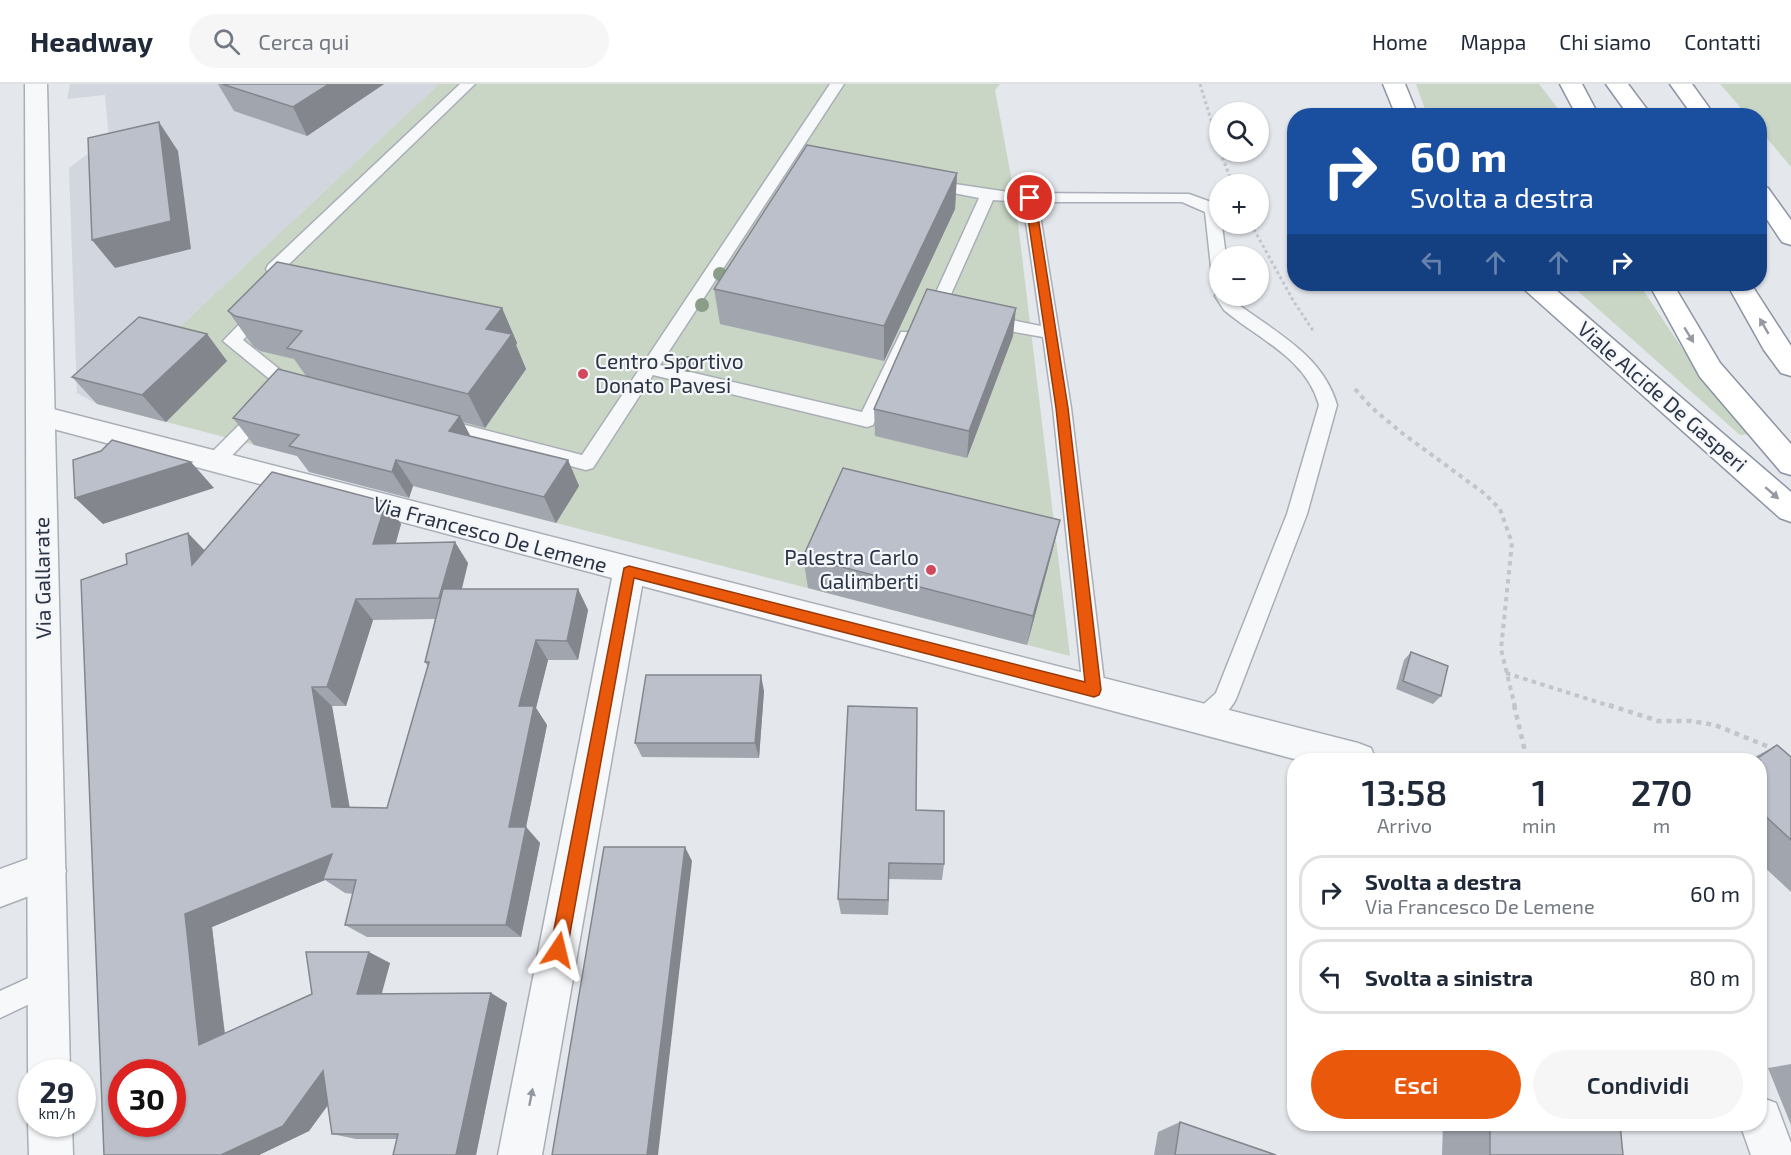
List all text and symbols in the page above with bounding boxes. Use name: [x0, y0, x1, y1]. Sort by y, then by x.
search box: [189, 14, 609, 68]
text: Headway: [30, 24, 153, 58]
icon: search: [210, 25, 243, 58]
text: Cerca qui: [258, 28, 349, 54]
text: Home: [1372, 29, 1428, 54]
text: Mappa: [1461, 29, 1526, 54]
text: Chi siamo: [1559, 29, 1651, 54]
text: Contatti: [1684, 29, 1761, 54]
map controls: [1209, 102, 1269, 306]
button: search: [1209, 102, 1269, 162]
text: 60 m: [1410, 130, 1507, 180]
icon: right: [1311, 132, 1389, 210]
pin: [1004, 172, 1055, 223]
button: +: [1209, 174, 1269, 234]
icon: arrive: [1013, 181, 1046, 214]
text: Svolta a destra: [1410, 181, 1594, 213]
button: −: [1209, 246, 1269, 306]
icon: left: [1416, 246, 1449, 279]
icon: ahead: [1479, 246, 1512, 279]
icon: ahead: [1542, 246, 1575, 279]
icon: right: [1605, 246, 1638, 279]
street label: Viale Alcide De Gasperi: [1573, 315, 1753, 476]
one-way arrow: [1759, 317, 1769, 334]
one-way arrow: [1684, 326, 1694, 343]
place label: Centro Sportivo Donato Pavesi: [595, 348, 744, 397]
marker: Centro Sportivo Donato Pavesi: [576, 367, 590, 381]
one-way arrow: [1764, 486, 1779, 499]
street label: Via Francesco De Lemene: [371, 490, 610, 577]
street label: Via Gallarate: [28, 517, 55, 639]
place label: Palestra Carlo Galimberti: [784, 544, 919, 593]
marker: Palestra Carlo Galimberti: [924, 563, 938, 577]
text: 13:58: [1362, 770, 1448, 813]
text: 1: [1532, 770, 1547, 813]
text: 270: [1631, 770, 1692, 813]
text: Arrivo: [1377, 813, 1432, 837]
text: min: [1522, 813, 1556, 837]
text: m: [1653, 813, 1670, 837]
text: Svolta a destra: [1365, 868, 1522, 894]
icon: right: [1314, 876, 1347, 909]
text: 60 m: [1690, 880, 1740, 906]
text: Via Francesco De Lemene: [1365, 894, 1595, 918]
position arrow: [526, 918, 590, 982]
icon: left: [1314, 960, 1347, 993]
text: Svolta a sinistra: [1365, 964, 1533, 990]
text: 80 m: [1689, 964, 1740, 990]
button: Esci: [1311, 1050, 1521, 1119]
button: Condividi: [1533, 1050, 1743, 1119]
speed limit sign: 30: [108, 1059, 186, 1137]
text: 29: [39, 1073, 75, 1109]
one-way arrow: [527, 1088, 536, 1107]
text: km/h: [38, 1104, 76, 1122]

